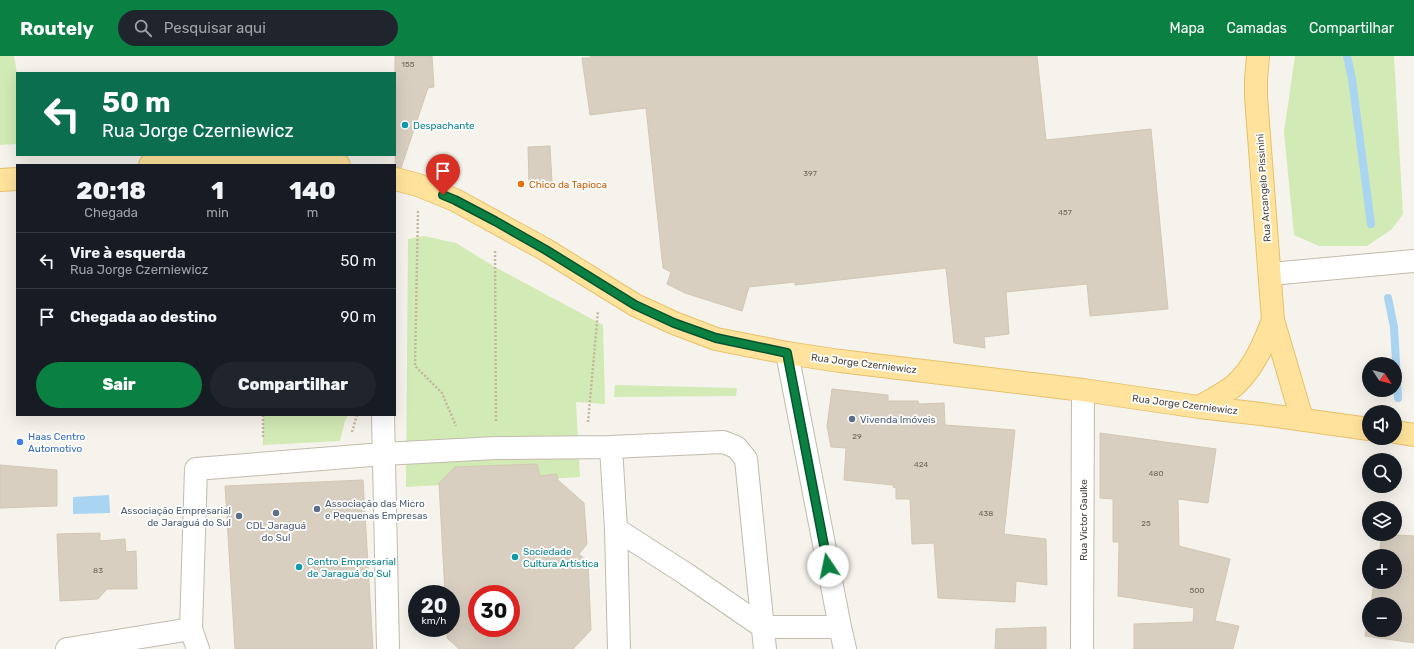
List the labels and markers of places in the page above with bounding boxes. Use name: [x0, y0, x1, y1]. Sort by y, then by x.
marker: Despachante: [400, 120, 410, 130]
place label: Despachante: [413, 120, 475, 132]
pin: [426, 154, 460, 195]
marker: Chico da Tapioca: [516, 179, 526, 189]
place label: Chico da Tapioca: [529, 179, 607, 191]
marker: Vivenda Imóveis: [847, 414, 857, 424]
place label: Vivenda Imóveis: [860, 414, 936, 426]
place label: Haas Centro Automotivo: [28, 431, 86, 455]
marker: Haas Centro Automotivo: [15, 437, 25, 447]
place label: Associação das Micro e Pequenas Empresas: [325, 498, 428, 522]
marker: Associação das Micro e Pequenas Empresas: [312, 504, 322, 514]
place label: Associação Empresarial de Jaraguá do Sul: [121, 505, 231, 529]
marker: CDL Jaraguá do Sul: [271, 508, 281, 518]
marker: Associação Empresarial de Jaraguá do Sul: [234, 511, 244, 521]
place label: CDL Jaraguá do Sul: [246, 520, 306, 544]
place label: Sociedade Cultura Artística: [523, 546, 599, 570]
marker: Sociedade Cultura Artística: [510, 552, 520, 562]
place label: Centro Empresarial de Jaraguá do Sul: [307, 556, 396, 580]
marker: Centro Empresarial de Jaraguá do Sul: [294, 562, 304, 572]

